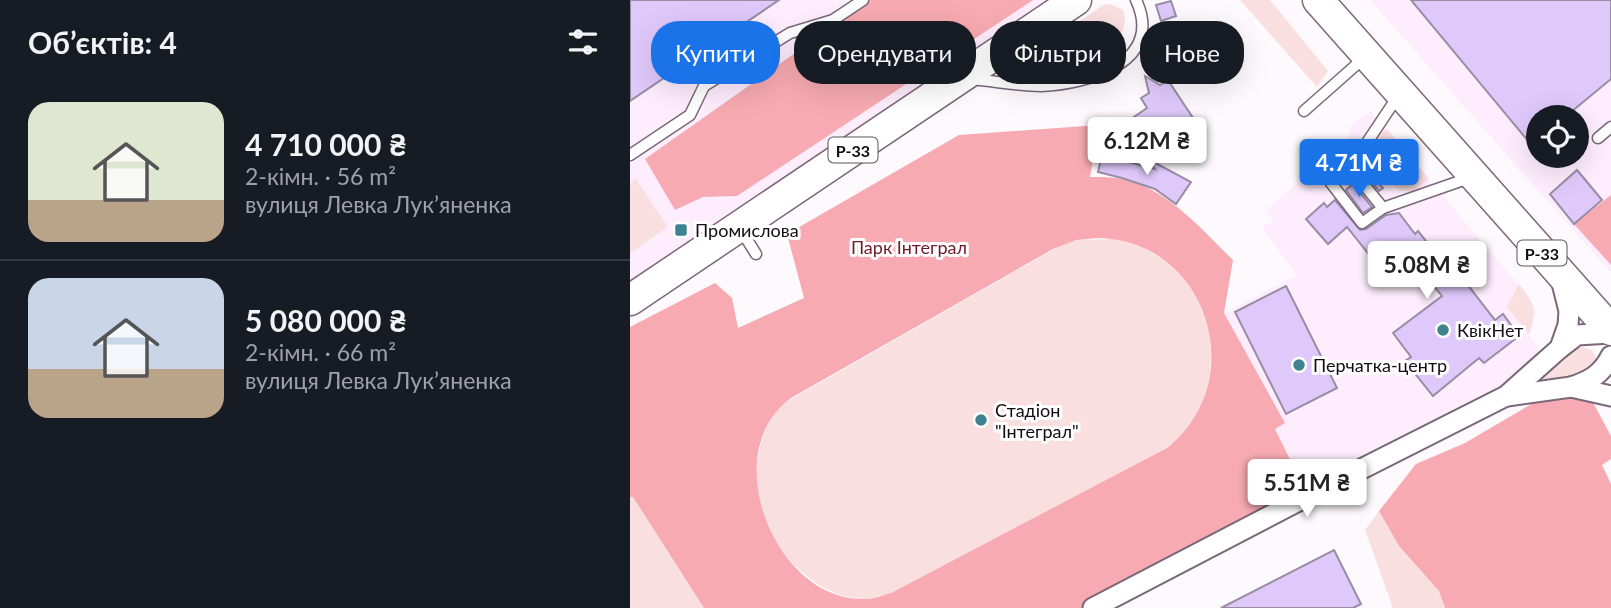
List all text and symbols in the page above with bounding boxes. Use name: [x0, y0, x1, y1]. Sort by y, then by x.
chip: Купити: [651, 21, 780, 84]
chip: Орендувати: [794, 21, 976, 84]
chip: Фільтри: [990, 21, 1126, 84]
chip: Нове: [1140, 21, 1244, 84]
icon: filters: [564, 23, 602, 61]
text: Об’єктів: 4: [28, 24, 177, 60]
map controls: [1526, 105, 1589, 168]
button: locate: [1526, 105, 1589, 168]
pin: 6.12M ₴: [1082, 118, 1212, 177]
text: 4 710 000 ₴: [245, 126, 407, 162]
text: 6.12M ₴: [1104, 126, 1190, 154]
icon: home: [84, 130, 168, 214]
road number: Р-33: [828, 138, 878, 162]
pin: 4.71M ₴: [1294, 140, 1424, 199]
text: 4.71M ₴: [1316, 148, 1402, 176]
text: 2-кімн. · 56 m²: [245, 162, 396, 190]
text: вулиця Левка Лукʼяненка: [245, 190, 512, 218]
place label: Промислова: [695, 219, 799, 241]
marker: Промислова: [673, 222, 689, 238]
park label: Парк Інтеграл: [851, 236, 967, 258]
road number: Р-33: [1518, 241, 1566, 266]
pin: 5.08M ₴: [1362, 242, 1492, 301]
text: 5.08M ₴: [1384, 250, 1470, 278]
text: 5 080 000 ₴: [245, 302, 407, 338]
icon: home: [84, 306, 168, 390]
place label: КвікНет: [1457, 319, 1523, 341]
marker: КвікНет: [1435, 322, 1451, 338]
text: 2-кімн. · 66 m²: [245, 338, 396, 366]
place label: Перчатка-центр: [1313, 354, 1447, 376]
marker: Перчатка-центр: [1291, 357, 1307, 373]
text: вулиця Левка Лукʼяненка: [245, 366, 512, 394]
place label: Стадіон "Інтеграл": [995, 399, 1079, 442]
marker: Стадіон "Інтеграл": [973, 412, 989, 428]
pin: 5.51M ₴: [1242, 460, 1372, 519]
text: 5.51M ₴: [1264, 468, 1350, 496]

